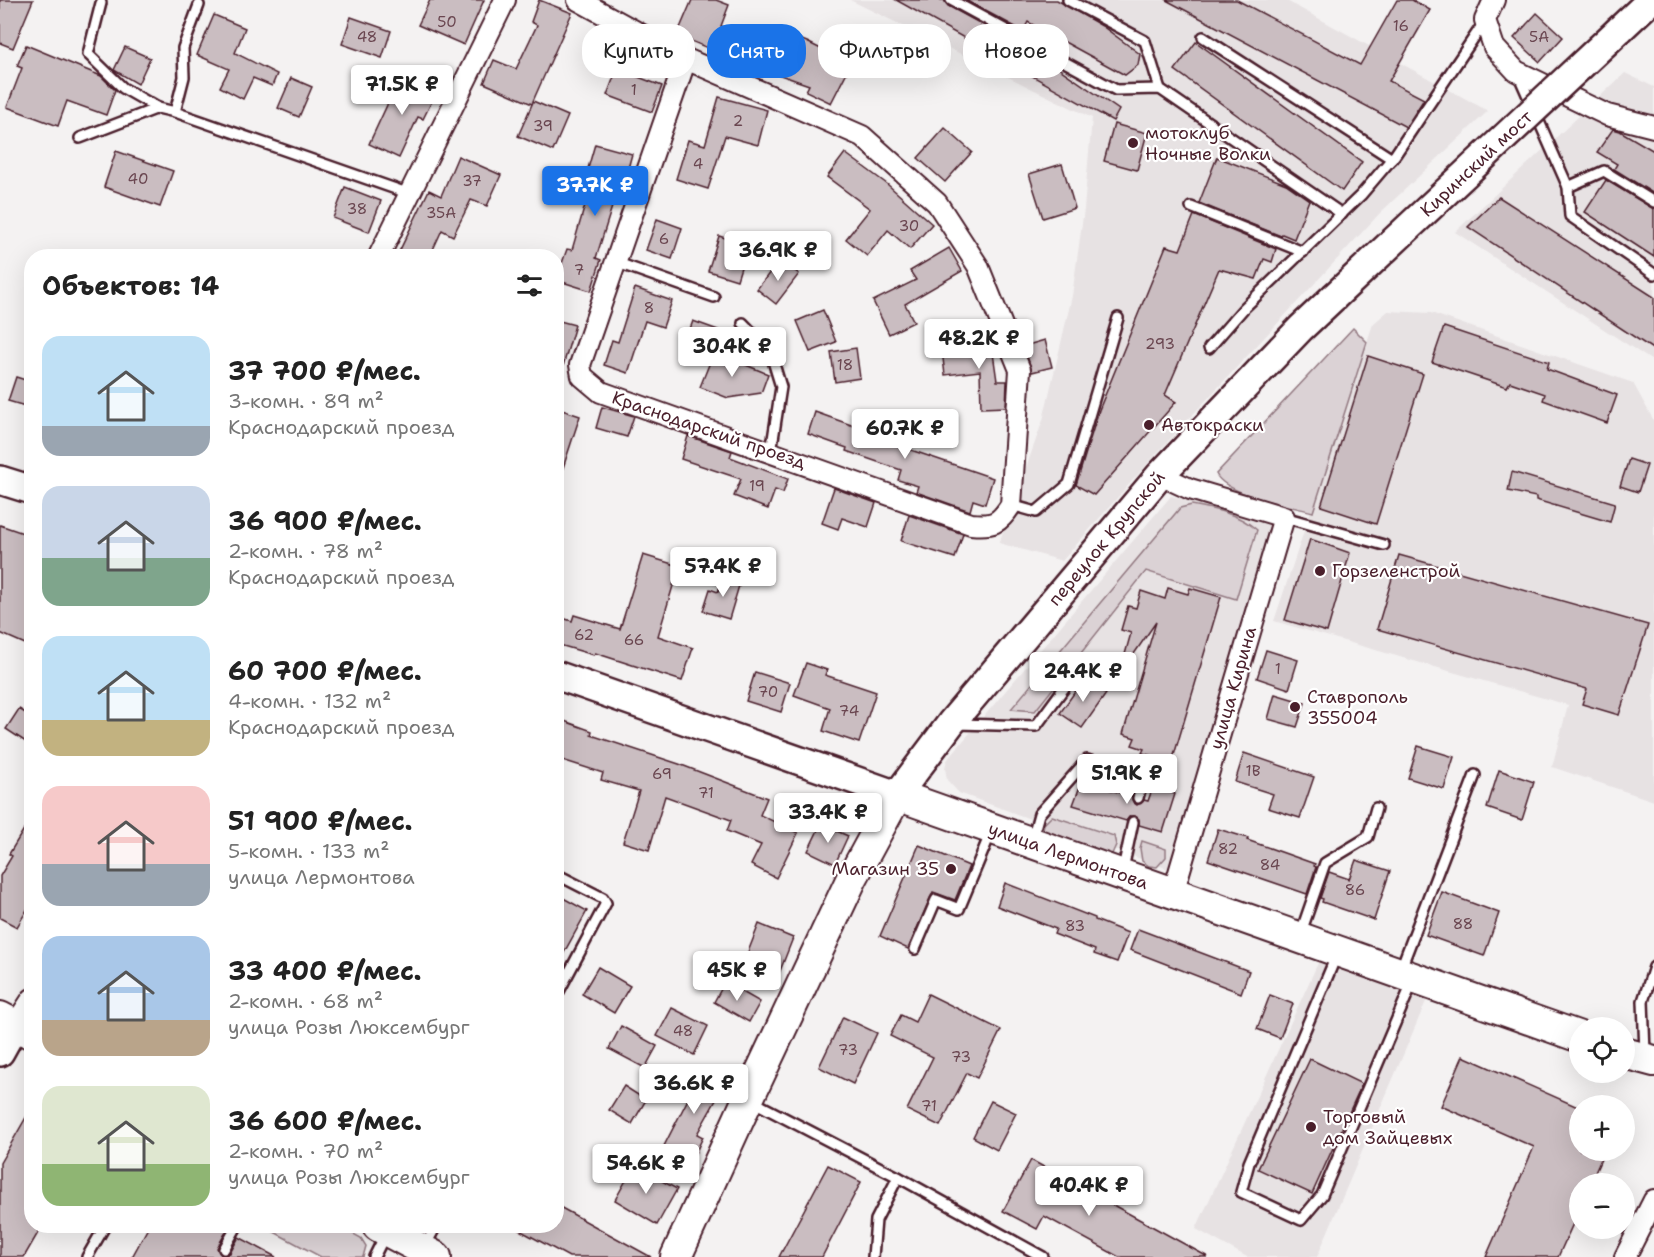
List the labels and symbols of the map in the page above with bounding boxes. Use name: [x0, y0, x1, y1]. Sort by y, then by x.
house number: 50: [437, 12, 457, 32]
house number: 16: [1393, 16, 1409, 36]
house number: 48: [357, 27, 377, 47]
house number: 5А: [1529, 27, 1549, 47]
pin: 71.5K ₽: [347, 65, 457, 116]
house number: 1: [631, 80, 637, 100]
street label: Киринский мост: [1415, 105, 1538, 222]
house number: 2: [733, 111, 743, 131]
house number: 39: [533, 116, 553, 136]
place label: мотоклуб Ночные Волки: [1145, 121, 1271, 166]
marker: мотоклуб Ночные Волки: [1126, 136, 1140, 150]
house number: 4: [693, 154, 703, 174]
pin: 37.7K ₽: [540, 166, 650, 217]
house number: 40: [128, 169, 148, 189]
house number: 37: [462, 171, 482, 191]
house number: 38: [347, 199, 367, 219]
house number: 35А: [426, 203, 456, 223]
house number: 30: [899, 216, 919, 236]
house number: 6: [659, 229, 669, 249]
pin: 36.9K ₽: [723, 231, 833, 282]
house number: 7: [574, 260, 584, 280]
house number: 8: [644, 298, 654, 318]
pin: 48.2K ₽: [924, 319, 1034, 370]
pin: 30.4K ₽: [677, 327, 787, 378]
house number: 293: [1145, 334, 1175, 354]
house number: 18: [837, 355, 853, 375]
street label: Краснодарский проезд: [609, 385, 810, 475]
pin: 60.7K ₽: [850, 409, 960, 460]
place label: Автокраски: [1161, 413, 1264, 437]
marker: Автокраски: [1142, 418, 1156, 432]
street label: переулок Крупской: [1043, 466, 1171, 611]
house number: 19: [749, 476, 765, 496]
pin: 57.4K ₽: [668, 547, 778, 598]
place label: Горзеленстрой: [1332, 559, 1460, 583]
marker: Горзеленстрой: [1313, 564, 1327, 578]
street label: улица Кирина: [1204, 624, 1262, 752]
house number: 62: [574, 625, 594, 645]
house number: 66: [624, 630, 644, 650]
pin: 24.4K ₽: [1028, 652, 1138, 703]
house number: 1: [1275, 659, 1281, 679]
house number: 70: [758, 682, 778, 702]
place label: Ставрополь 355004: [1307, 685, 1408, 730]
marker: Ставрополь 355004: [1288, 700, 1302, 714]
house number: 74: [839, 701, 859, 721]
pin: 51.9K ₽: [1072, 754, 1182, 805]
house number: 1В: [1245, 761, 1261, 781]
house number: 69: [652, 764, 672, 784]
house number: 71: [698, 783, 714, 803]
pin: 33.4K ₽: [773, 793, 883, 844]
street label: улица Лермонтова: [985, 816, 1152, 895]
house number: 82: [1218, 839, 1238, 859]
house number: 84: [1260, 855, 1280, 875]
place label: Магазин 35: [832, 857, 939, 881]
marker: Магазин 35: [944, 862, 958, 876]
house number: 86: [1345, 880, 1365, 900]
house number: 88: [1453, 914, 1473, 934]
house number: 83: [1065, 916, 1085, 936]
pin: 45K ₽: [695, 951, 779, 1002]
house number: 48: [673, 1021, 693, 1041]
house number: 73: [838, 1040, 858, 1060]
house number: 73: [951, 1047, 971, 1067]
pin: 36.6K ₽: [639, 1064, 749, 1115]
house number: 71: [921, 1096, 937, 1116]
place label: Торговый дом Зайцевых: [1323, 1105, 1452, 1150]
marker: Торговый дом Зайцевых: [1304, 1120, 1318, 1134]
pin: 54.6K ₽: [591, 1144, 701, 1195]
pin: 40.4K ₽: [1034, 1166, 1144, 1217]

